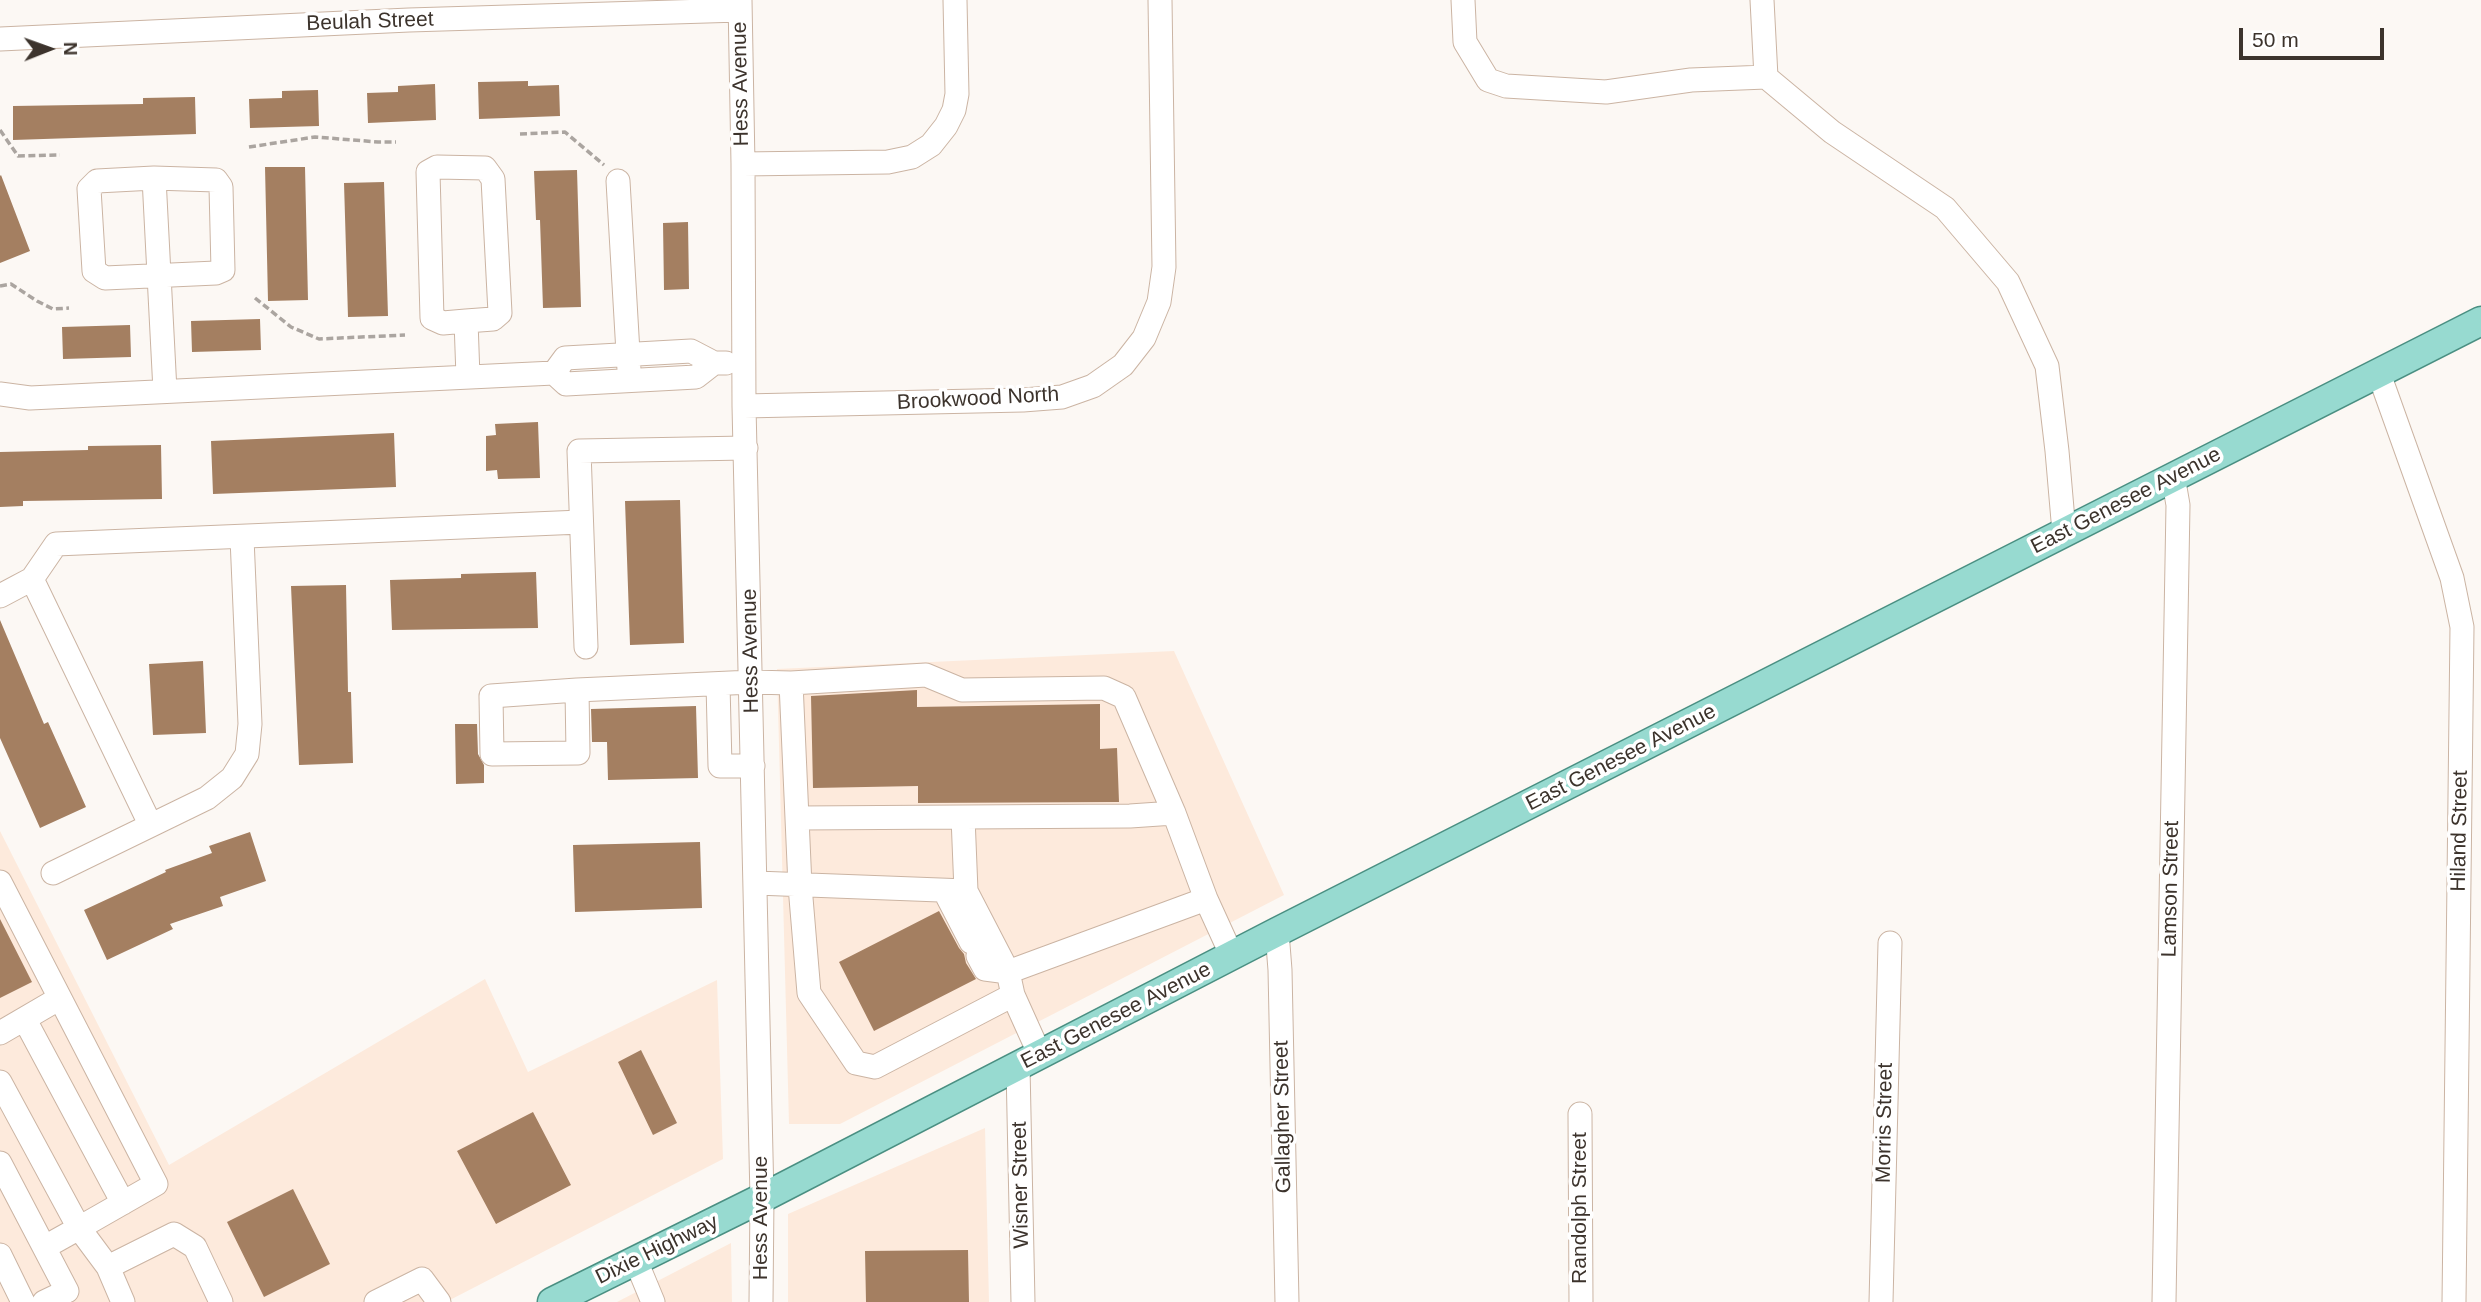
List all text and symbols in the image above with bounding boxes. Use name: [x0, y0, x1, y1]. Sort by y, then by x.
street label: Beulah Street: [306, 7, 434, 37]
north arrow: [14, 14, 84, 84]
scale bar: [2243, 14, 2388, 58]
street label: Hess Avenue: [727, 22, 755, 146]
text: 50 m: [2252, 28, 2299, 51]
text: N: [60, 42, 81, 56]
street label: Brookwood North: [896, 382, 1060, 416]
street label: East Genesee Avenue: [2027, 442, 2225, 560]
street label: Hess Avenue: [737, 589, 765, 713]
street label: East Genesee Avenue: [1522, 699, 1720, 817]
street label: Hiland Street: [2446, 770, 2474, 892]
street label: Lamson Street: [2157, 821, 2185, 957]
street label: East Genesee Avenue: [1017, 957, 1215, 1075]
street label: Gallagher Street: [1269, 1040, 1297, 1194]
street label: Morris Street: [1871, 1063, 1899, 1183]
street label: Wisner Street: [1007, 1121, 1035, 1249]
street label: Randolph Street: [1567, 1132, 1593, 1284]
street label: Hess Avenue: [748, 1156, 774, 1280]
street label: Dixie Highway: [592, 1210, 722, 1290]

